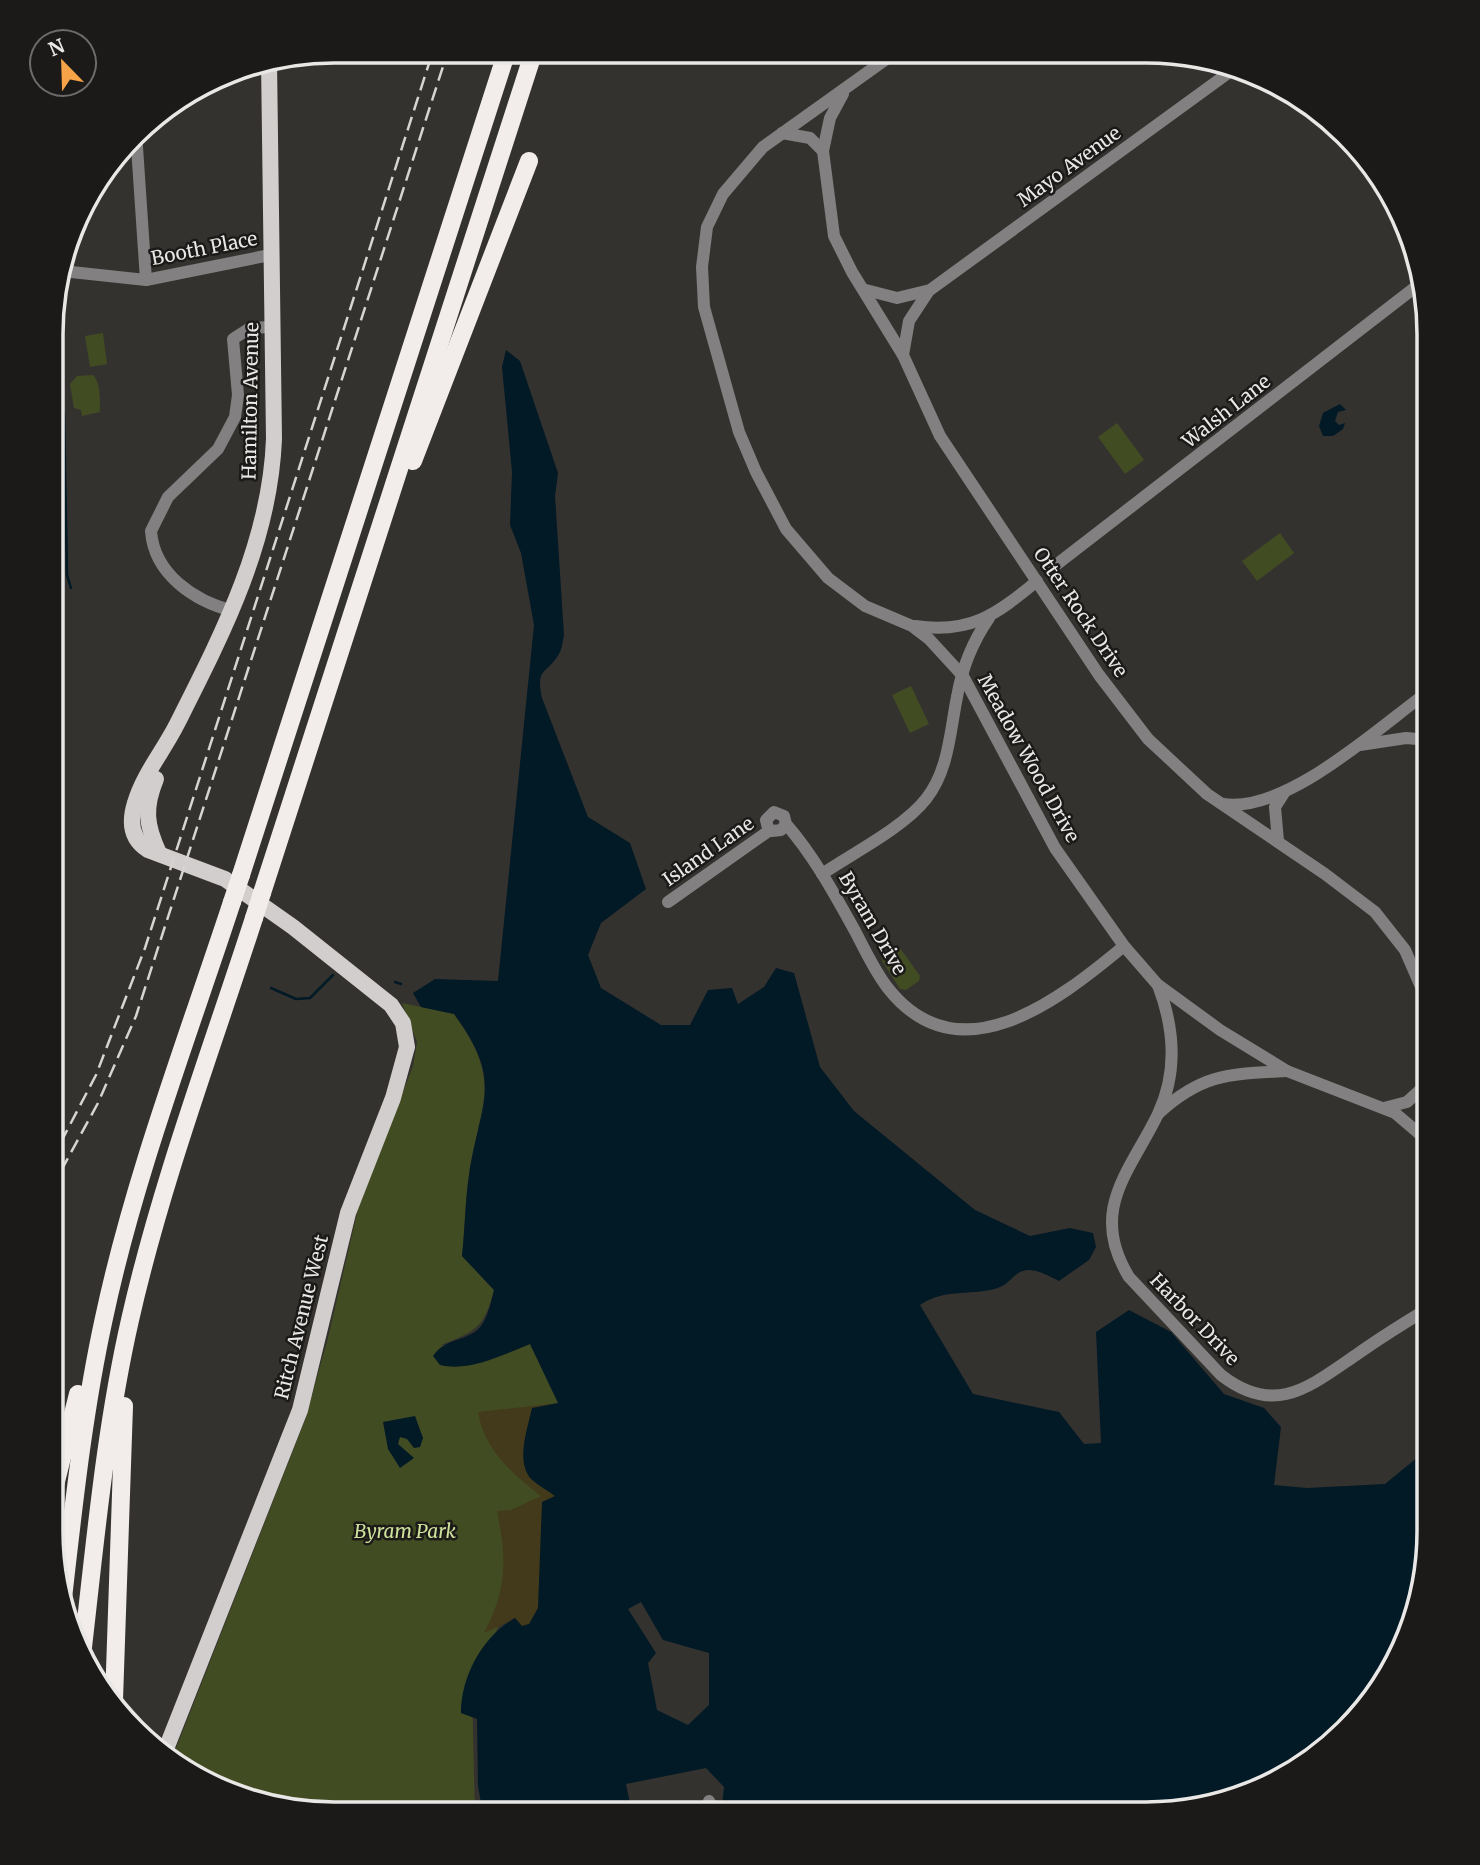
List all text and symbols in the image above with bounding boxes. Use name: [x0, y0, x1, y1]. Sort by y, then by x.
north arrow: [28, 28, 98, 98]
text: N: [45, 33, 68, 61]
street label: Mayo Avenue: [1013, 120, 1125, 211]
street label: Booth Place: [149, 226, 259, 270]
street label: Hamilton Avenue: [237, 322, 263, 480]
street label: Walsh Lane: [1176, 369, 1275, 454]
street label: Otter Rock Drive: [1029, 543, 1133, 682]
street label: Meadow Wood Drive: [973, 670, 1085, 846]
street label: Island Lane: [658, 811, 758, 891]
street label: Byram Drive: [834, 867, 912, 979]
street label: Ritch Avenue West: [269, 1232, 333, 1402]
street label: Harbor Drive: [1145, 1268, 1245, 1370]
park label: Byram Park: [354, 1519, 457, 1543]

